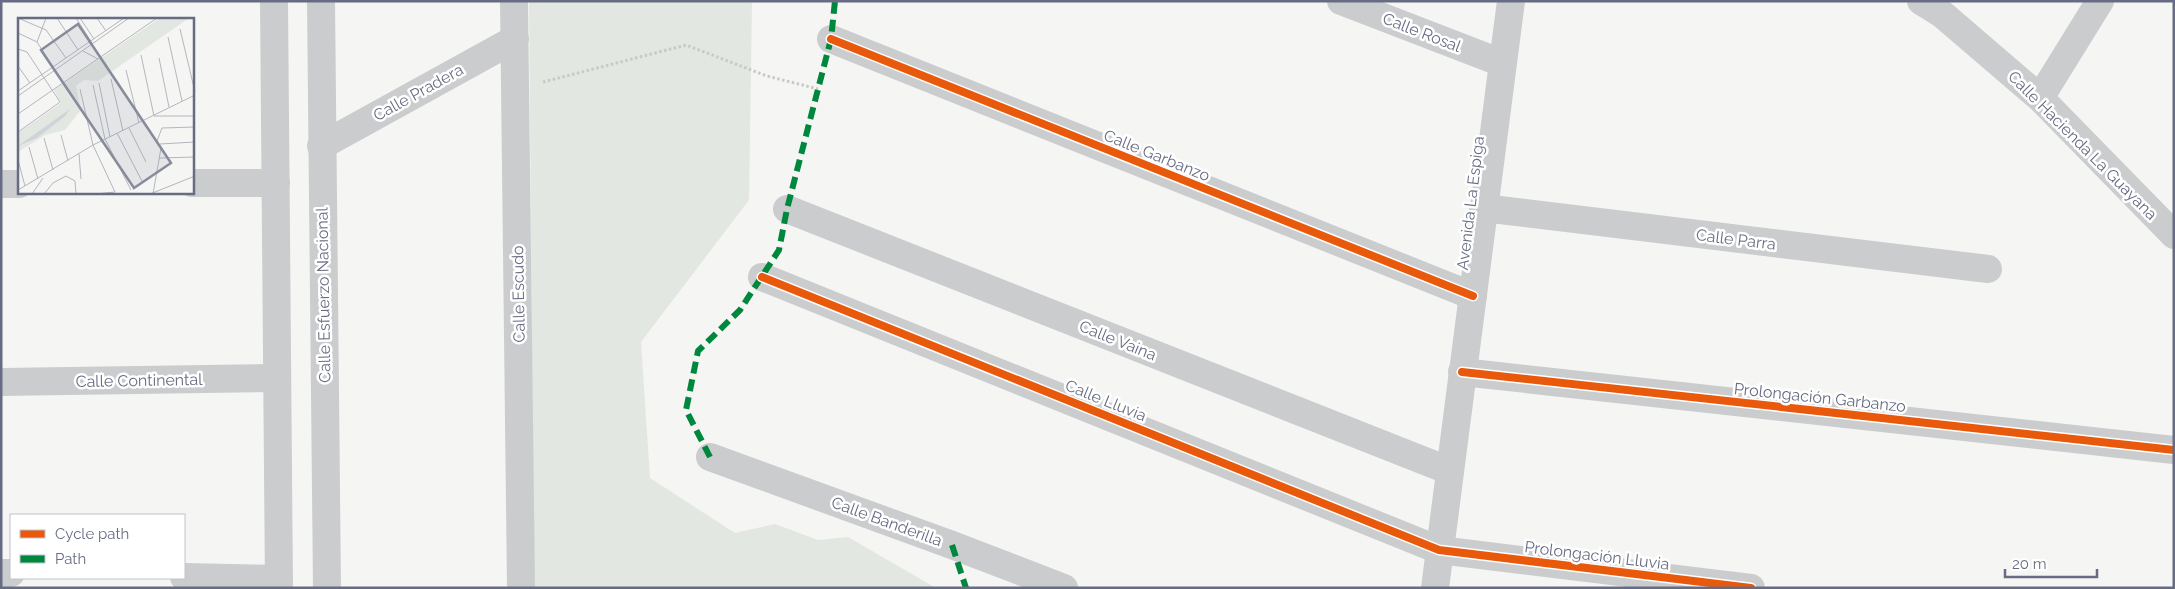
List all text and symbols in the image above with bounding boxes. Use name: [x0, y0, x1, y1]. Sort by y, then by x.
street label: Calle Rosal: [1380, 9, 1464, 56]
inset map: [18, 18, 194, 194]
street label: Calle Pradera: [370, 60, 466, 125]
street label: Calle Hacienda La Guayana: [2004, 67, 2161, 224]
street label: Calle Garbanzo: [1101, 126, 1213, 185]
street label: Avenida La Espiga: [1453, 135, 1488, 271]
street label: Calle Esfuerzo Nacional: [312, 206, 335, 383]
street label: Calle Parra: [1695, 225, 1777, 254]
street label: Calle Escudo: [508, 245, 529, 343]
street label: Calle Vaina: [1076, 316, 1159, 365]
street label: Calle Continental: [75, 370, 203, 391]
street label: Calle Lluvia: [1062, 376, 1149, 425]
street label: Prolongación Garbanzo: [1733, 379, 1907, 416]
street label: Calle Banderilla: [829, 493, 945, 550]
legend: [10, 514, 185, 579]
text: Cycle path: [55, 525, 129, 543]
street label: Prolongación Lluvia: [1523, 537, 1670, 574]
scale bar: [2005, 546, 2098, 578]
text: Path: [55, 550, 86, 568]
text: 20 m: [2012, 555, 2047, 573]

